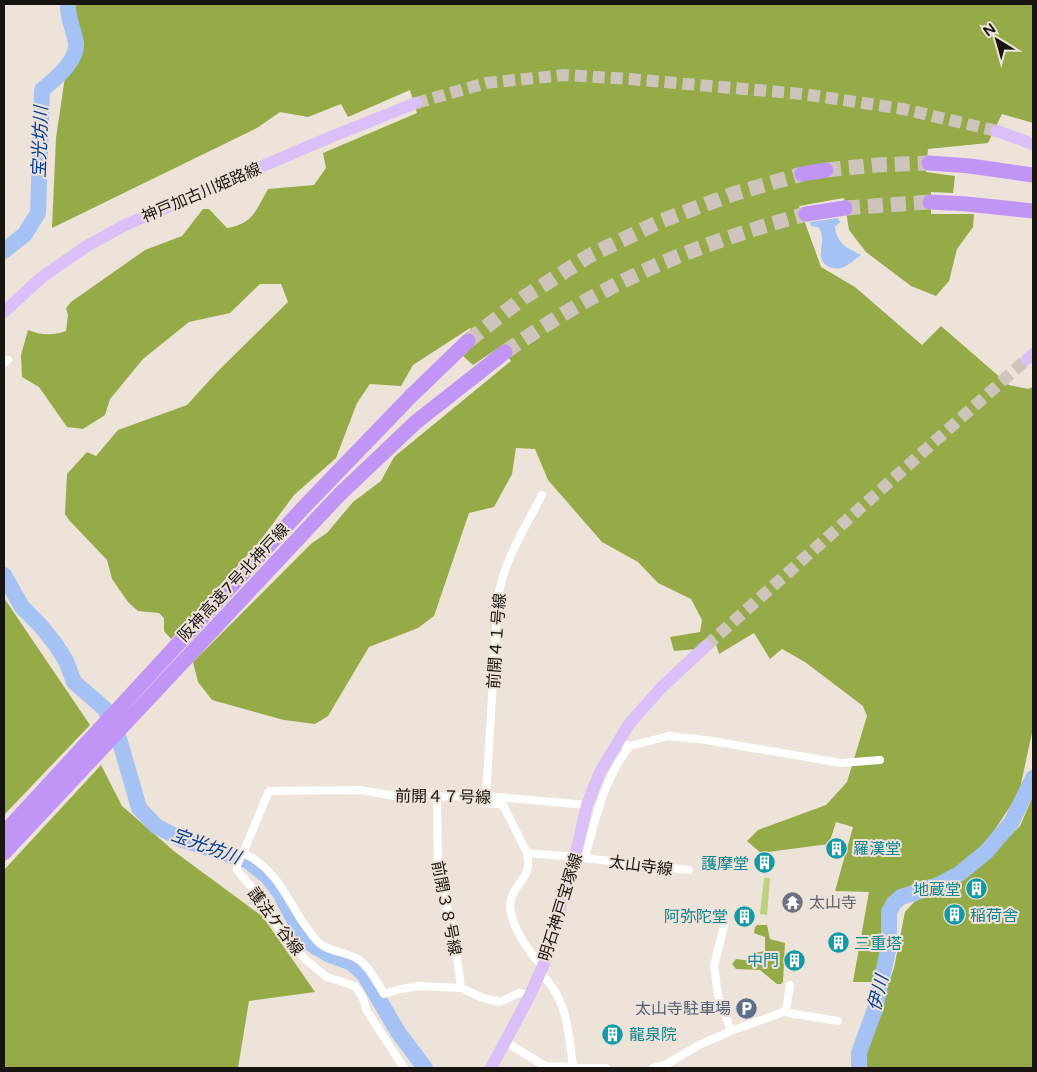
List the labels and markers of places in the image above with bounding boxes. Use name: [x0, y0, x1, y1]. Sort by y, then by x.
building icon: 羅漢堂: [825, 836, 849, 860]
place label: 羅漢堂: [853, 839, 901, 859]
building icon: 護摩堂: [753, 851, 777, 875]
place label: 護摩堂: [701, 854, 749, 874]
building icon: 地蔵堂: [965, 877, 989, 901]
place label: 地蔵堂: [913, 880, 961, 900]
temple icon: 太山寺: [781, 890, 805, 914]
place label: 太山寺: [809, 893, 857, 913]
building icon: 稲荷舎: [942, 903, 966, 927]
building icon: 阿弥陀堂: [732, 904, 756, 928]
place label: 稲荷舎: [970, 906, 1018, 926]
place label: 阿弥陀堂: [664, 907, 728, 927]
building icon: 三重塔: [826, 931, 850, 955]
place label: 三重塔: [854, 934, 902, 954]
building icon: 中門: [783, 948, 807, 972]
place label: 中門: [747, 951, 779, 971]
parking icon: 太山寺駐車場: [735, 996, 759, 1020]
place label: 太山寺駐車場: [635, 999, 731, 1019]
building icon: 龍泉院: [601, 1022, 625, 1046]
place label: 龍泉院: [629, 1025, 677, 1045]

